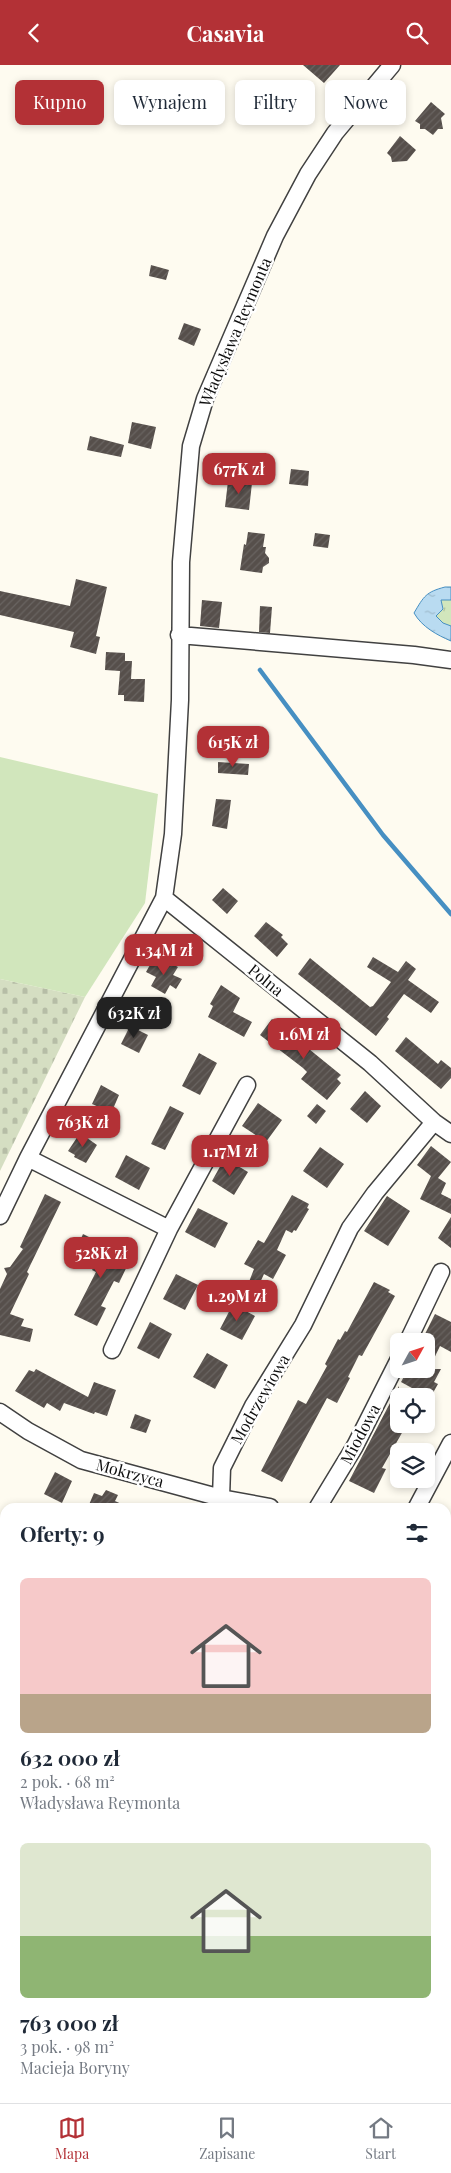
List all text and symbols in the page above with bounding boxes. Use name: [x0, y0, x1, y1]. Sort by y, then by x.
text: Casavia: [187, 18, 264, 48]
icon: back: [20, 19, 48, 47]
icon: search: [403, 19, 431, 47]
chip: Kupno: [15, 80, 104, 125]
chip: Wynajem: [114, 80, 225, 125]
chip: Filtry: [235, 80, 315, 125]
chip: Nowe: [325, 80, 406, 125]
street label: Władysława Reymonta: [193, 254, 276, 411]
pin: 677K zł: [193, 453, 285, 495]
text: 677K zł: [213, 458, 265, 479]
pin: 615K zł: [187, 725, 279, 768]
text: 615K zł: [208, 731, 258, 752]
pin: 1.34M zł: [112, 933, 216, 976]
text: 1.34M zł: [135, 939, 193, 960]
street label: Polna: [244, 959, 288, 1000]
pin: 632K zł: [88, 997, 180, 1039]
text: 632K zł: [108, 1002, 160, 1023]
pin: 1.6M zł: [258, 1017, 350, 1060]
text: 1.6M zł: [279, 1023, 329, 1044]
pin: 763K zł: [37, 1105, 129, 1148]
text: 763K zł: [57, 1111, 109, 1132]
pin: 1.17M zł: [178, 1135, 282, 1177]
text: 1.17M zł: [203, 1140, 257, 1161]
pin: 528K zł: [55, 1237, 147, 1279]
text: 528K zł: [75, 1242, 127, 1263]
pin: 1.29M zł: [185, 1279, 289, 1322]
text: 1.29M zł: [208, 1285, 266, 1306]
north arrow: [390, 1333, 435, 1377]
map controls: [390, 1333, 435, 1488]
street label: Modrzewiowa: [225, 1350, 294, 1447]
button: locate: [390, 1388, 435, 1433]
street label: Miodowa: [335, 1400, 384, 1468]
button: layers: [390, 1443, 435, 1488]
street label: Mokrzyca: [94, 1453, 166, 1492]
text: Oferty: 9: [20, 1519, 105, 1547]
icon: filters: [403, 1519, 431, 1547]
icon: home: [181, 1611, 271, 1701]
text: 632 000 zł: [20, 1743, 120, 1771]
text: 2 pok. · 68 m²: [20, 1771, 115, 1792]
text: Władysława Reymonta: [20, 1792, 180, 1813]
icon: home: [181, 1876, 271, 1966]
text: 763 000 zł: [20, 2008, 118, 2036]
text: 3 pok. · 98 m²: [20, 2036, 114, 2057]
text: Macieja Boryny: [20, 2057, 130, 2078]
tab: Mapa: [55, 2114, 89, 2163]
tab: Zapisane: [199, 2114, 255, 2163]
tab: Start: [365, 2114, 396, 2163]

